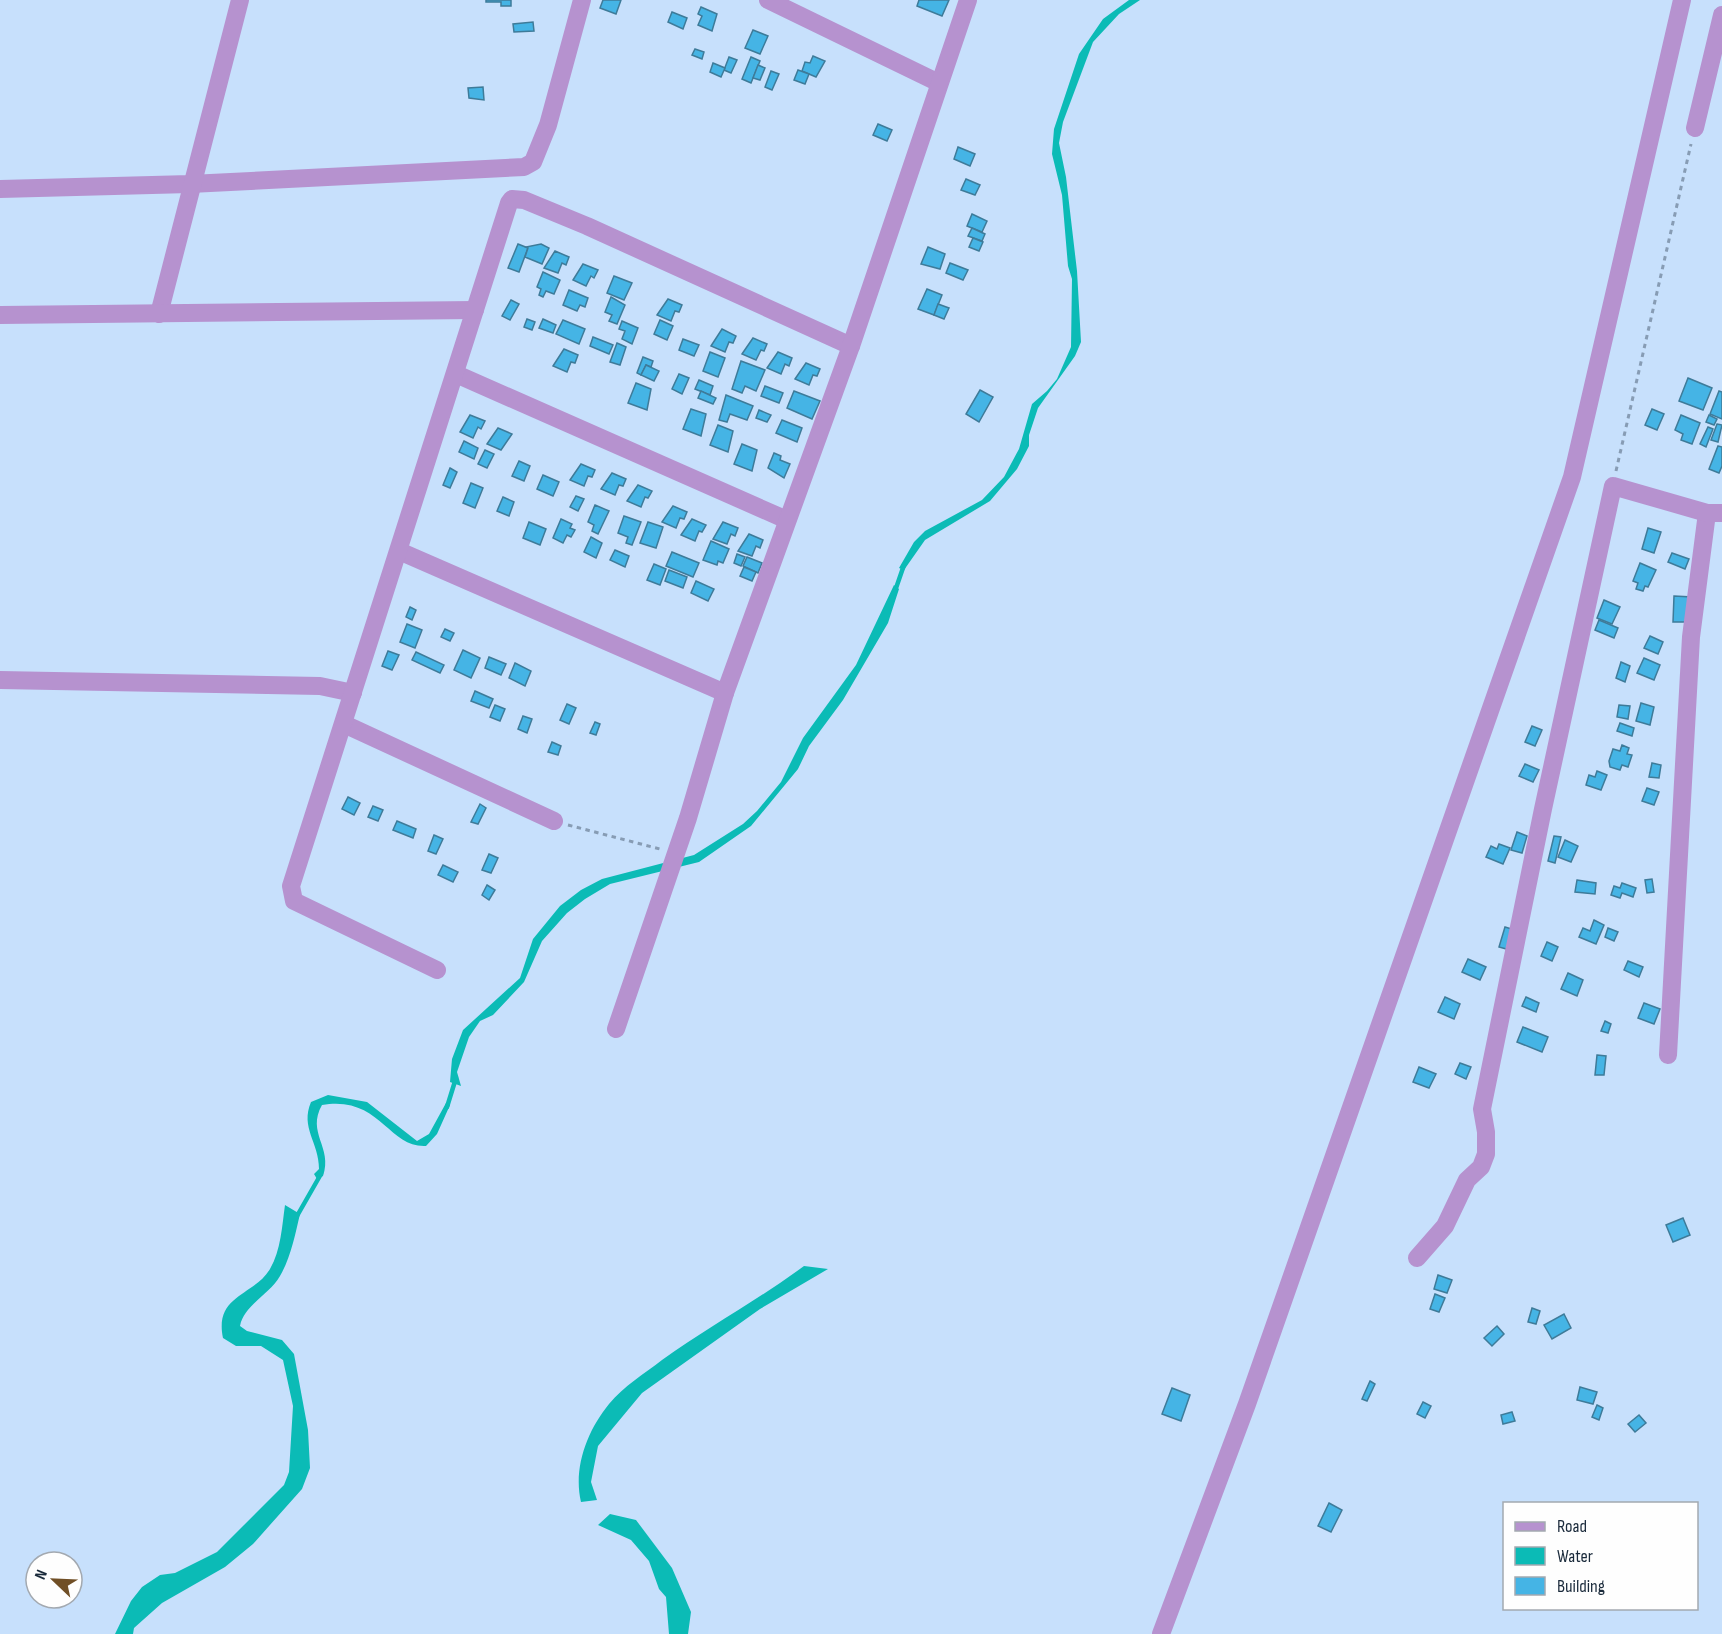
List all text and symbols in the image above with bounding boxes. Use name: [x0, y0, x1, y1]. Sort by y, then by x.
legend: [1503, 1502, 1698, 1610]
text: Road: [1557, 1516, 1587, 1537]
text: Water: [1557, 1546, 1593, 1567]
north arrow: [24, 1550, 84, 1610]
text: N: [31, 1567, 52, 1582]
text: Building: [1557, 1576, 1605, 1597]

